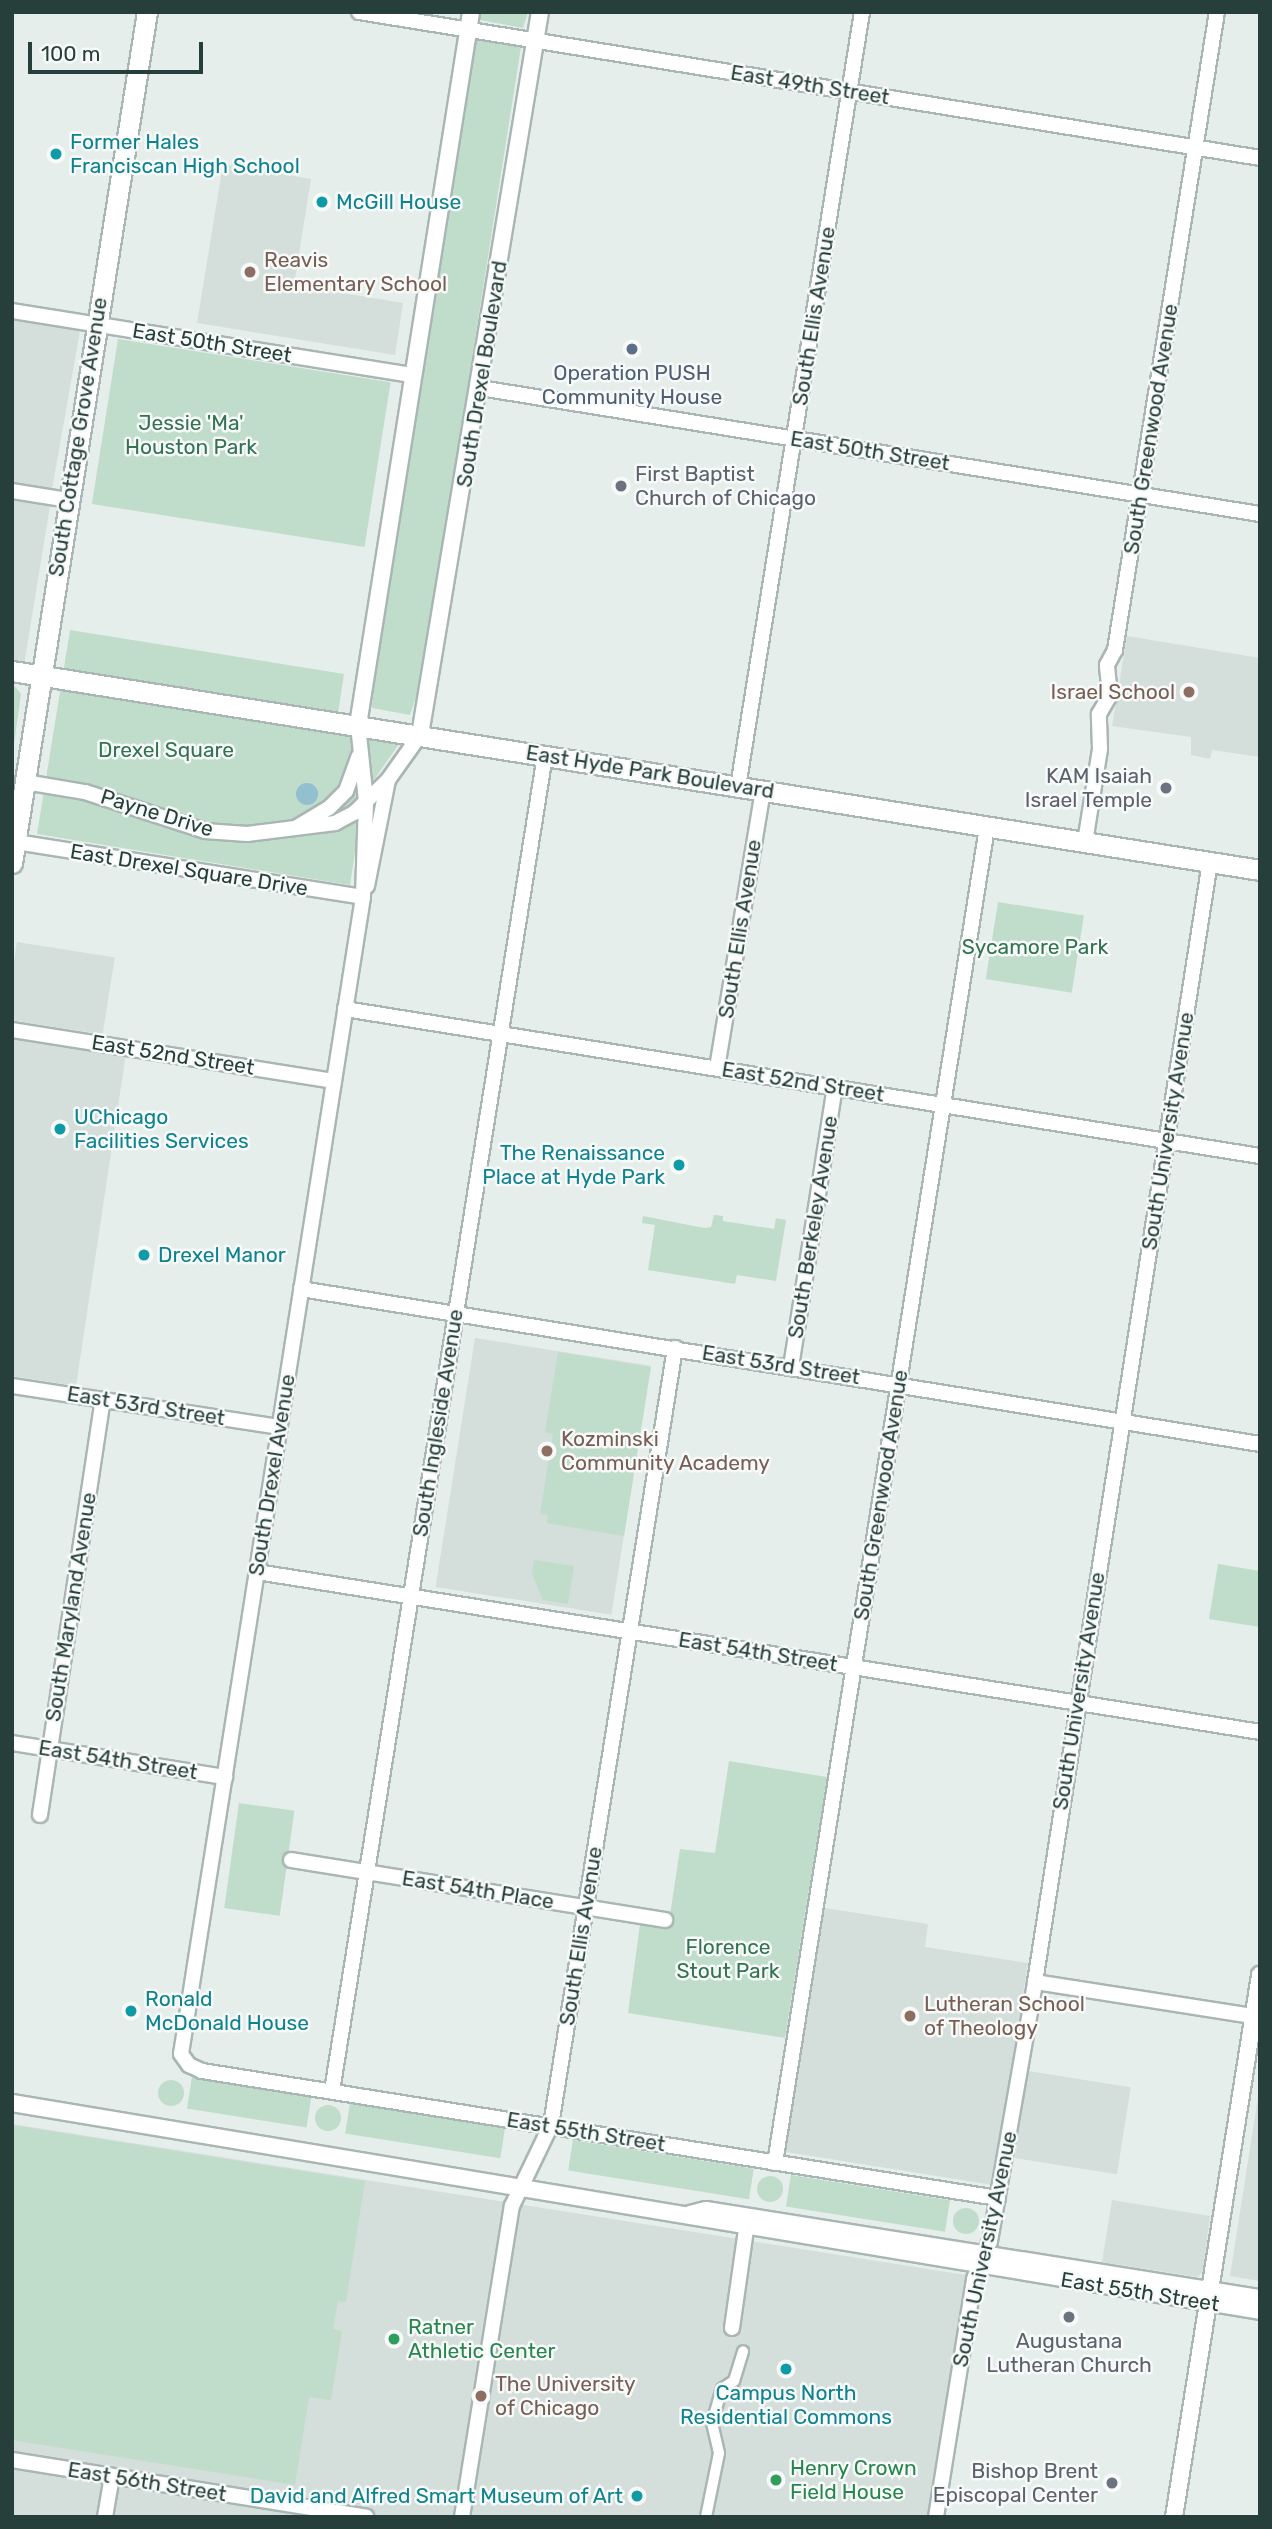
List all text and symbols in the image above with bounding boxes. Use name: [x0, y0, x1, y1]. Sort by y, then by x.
scale bar: [32, 28, 206, 72]
text: 100 m: [41, 41, 100, 66]
street label: East 49th Street: [729, 60, 891, 110]
place label: Former Hales Franciscan High School: [70, 129, 300, 179]
marker: Former Hales Franciscan High School: [48, 146, 64, 162]
place label: McGill House: [336, 189, 461, 215]
marker: McGill House: [314, 194, 330, 210]
street label: South Ellis Avenue: [787, 224, 841, 408]
place label: Reavis Elementary School: [264, 247, 448, 297]
street label: South Drexel Boulevard: [452, 259, 512, 489]
marker: Reavis Elementary School: [242, 264, 258, 280]
street label: South Cottage Grove Avenue: [43, 295, 113, 579]
street label: South Greenwood Avenue: [1119, 302, 1183, 556]
street label: East 50th Street: [131, 318, 293, 368]
marker: Operation PUSH Community House: [624, 341, 640, 357]
place label: Operation PUSH Community House: [542, 360, 722, 410]
park label: Jessie 'Ma' Houston Park: [125, 410, 257, 460]
street label: East 50th Street: [789, 426, 951, 476]
place label: First Baptist Church of Chicago: [635, 461, 816, 511]
marker: First Baptist Church of Chicago: [613, 478, 629, 494]
place label: Israel School: [1050, 679, 1175, 705]
marker: Israel School: [1181, 684, 1197, 700]
park label: Drexel Square: [98, 737, 234, 763]
street label: East Hyde Park Boulevard: [524, 740, 776, 804]
place label: KAM Isaiah Israel Temple: [1024, 763, 1152, 813]
marker: KAM Isaiah Israel Temple: [1158, 780, 1174, 796]
street label: Payne Drive: [98, 784, 216, 842]
street label: South Ellis Avenue: [713, 837, 767, 1021]
street label: East Drexel Square Drive: [68, 839, 310, 901]
park label: Sycamore Park: [962, 934, 1108, 960]
street label: South University Avenue: [1137, 1010, 1199, 1252]
street label: East 52nd Street: [90, 1030, 256, 1080]
street label: East 52nd Street: [720, 1057, 886, 1107]
place label: UChicago Facilities Services: [74, 1104, 249, 1154]
street label: South Berkeley Avenue: [783, 1113, 843, 1341]
marker: UChicago Facilities Services: [52, 1121, 68, 1137]
place label: The Renaissance Place at Hyde Park: [482, 1140, 665, 1190]
marker: The Renaissance Place at Hyde Park: [671, 1157, 687, 1173]
place label: Drexel Manor: [158, 1242, 286, 1268]
marker: Drexel Manor: [136, 1247, 152, 1263]
street label: South Ingleside Avenue: [408, 1307, 468, 1539]
street label: East 53rd Street: [700, 1340, 862, 1390]
street label: South Greenwood Avenue: [849, 1368, 913, 1622]
street label: South Drexel Avenue: [244, 1372, 300, 1578]
street label: East 53rd Street: [65, 1381, 227, 1431]
place label: Kozminski Community Academy: [561, 1426, 771, 1476]
marker: Kozminski Community Academy: [539, 1443, 555, 1459]
street label: South Maryland Avenue: [40, 1490, 102, 1724]
street label: South University Avenue: [1048, 1570, 1110, 1812]
street label: East 54th Street: [677, 1627, 839, 1677]
street label: East 54th Street: [37, 1735, 199, 1785]
street label: South Ellis Avenue: [554, 1844, 608, 2028]
street label: East 54th Place: [400, 1866, 556, 1914]
park label: Florence Stout Park: [676, 1934, 780, 1984]
place label: Ronald McDonald House: [145, 1986, 309, 2036]
place label: Lutheran School of Theology: [924, 1991, 1085, 2041]
marker: Ronald McDonald House: [123, 2003, 139, 2019]
marker: Lutheran School of Theology: [902, 2008, 918, 2024]
street label: East 55th Street: [505, 2107, 667, 2157]
street label: South University Avenue: [948, 2128, 1022, 2370]
street label: East 55th Street: [1059, 2267, 1221, 2317]
marker: Augustana Lutheran Church: [1061, 2309, 1077, 2325]
place label: Ratner Athletic Center: [408, 2314, 556, 2364]
place label: Augustana Lutheran Church: [986, 2328, 1152, 2378]
marker: Ratner Athletic Center: [386, 2331, 402, 2347]
marker: Campus North Residential Commons: [778, 2361, 794, 2377]
place label: The University of Chicago: [495, 2371, 636, 2421]
place label: Campus North Residential Commons: [680, 2380, 892, 2430]
marker: The University of Chicago: [473, 2388, 489, 2404]
place label: Henry Crown Field House: [790, 2455, 917, 2505]
street label: East 56th Street: [66, 2457, 228, 2507]
place label: Bishop Brent Episcopal Center: [933, 2458, 1098, 2508]
marker: Henry Crown Field House: [768, 2472, 784, 2488]
marker: Bishop Brent Episcopal Center: [1104, 2475, 1120, 2491]
place label: David and Alfred Smart Museum of Art: [248, 2483, 623, 2509]
marker: David and Alfred Smart Museum of Art: [629, 2488, 645, 2504]

